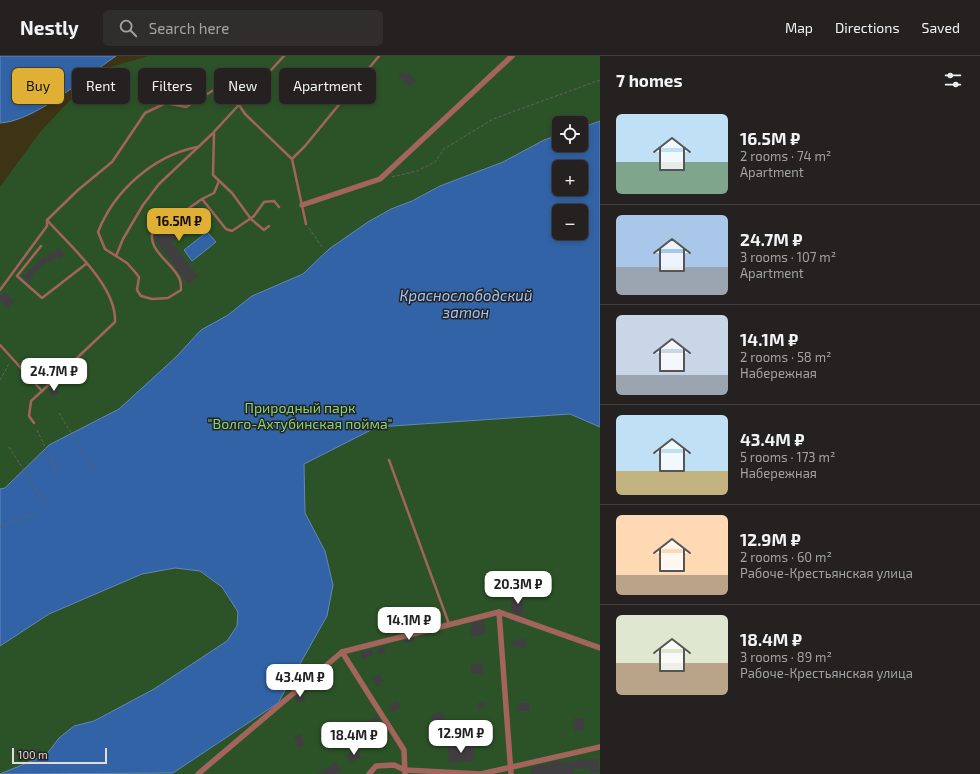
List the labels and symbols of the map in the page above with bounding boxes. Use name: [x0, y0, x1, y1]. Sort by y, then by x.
pin: 16.5M ₽: [142, 208, 216, 242]
water label: Краснослободский затон: [400, 286, 532, 321]
pin: 24.7M ₽: [17, 358, 91, 392]
park label: Природный парк "Волго-Ахтубинская пойма": [208, 399, 392, 432]
pin: 20.3M ₽: [481, 571, 555, 605]
pin: 14.1M ₽: [372, 607, 446, 641]
pin: 43.4M ₽: [263, 664, 337, 698]
pin: 12.9M ₽: [424, 720, 498, 754]
pin: 18.4M ₽: [317, 722, 391, 756]
scale bar: [12, 746, 107, 765]

